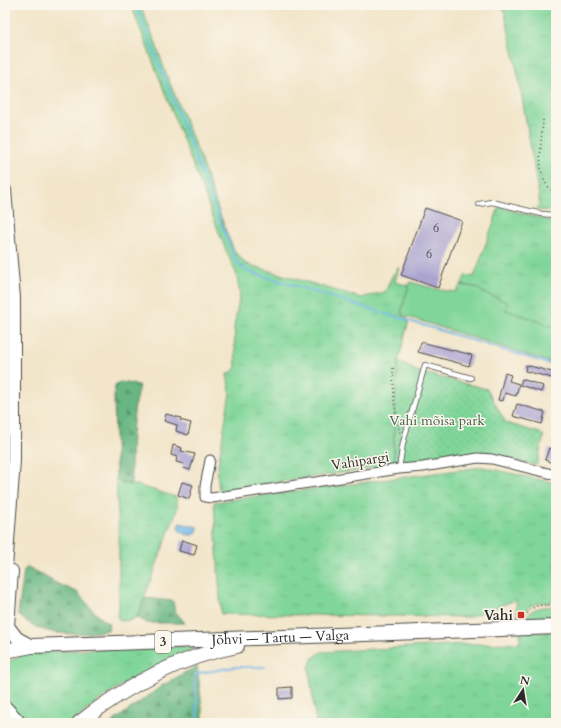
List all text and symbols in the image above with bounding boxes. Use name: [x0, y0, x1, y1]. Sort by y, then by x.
house number: 6: [433, 220, 439, 236]
house number: 6: [426, 246, 432, 262]
park label: Vahi mõisa park: [389, 411, 485, 430]
street label: Vahipargi: [330, 447, 390, 475]
place label: Vahi: [484, 606, 514, 625]
marker: Vahi: [516, 610, 526, 620]
street label: Jõhvi — Tartu — Valga: [209, 625, 349, 649]
road number: 3: [155, 631, 171, 653]
north arrow: [503, 670, 543, 710]
text: N: [519, 672, 532, 689]

